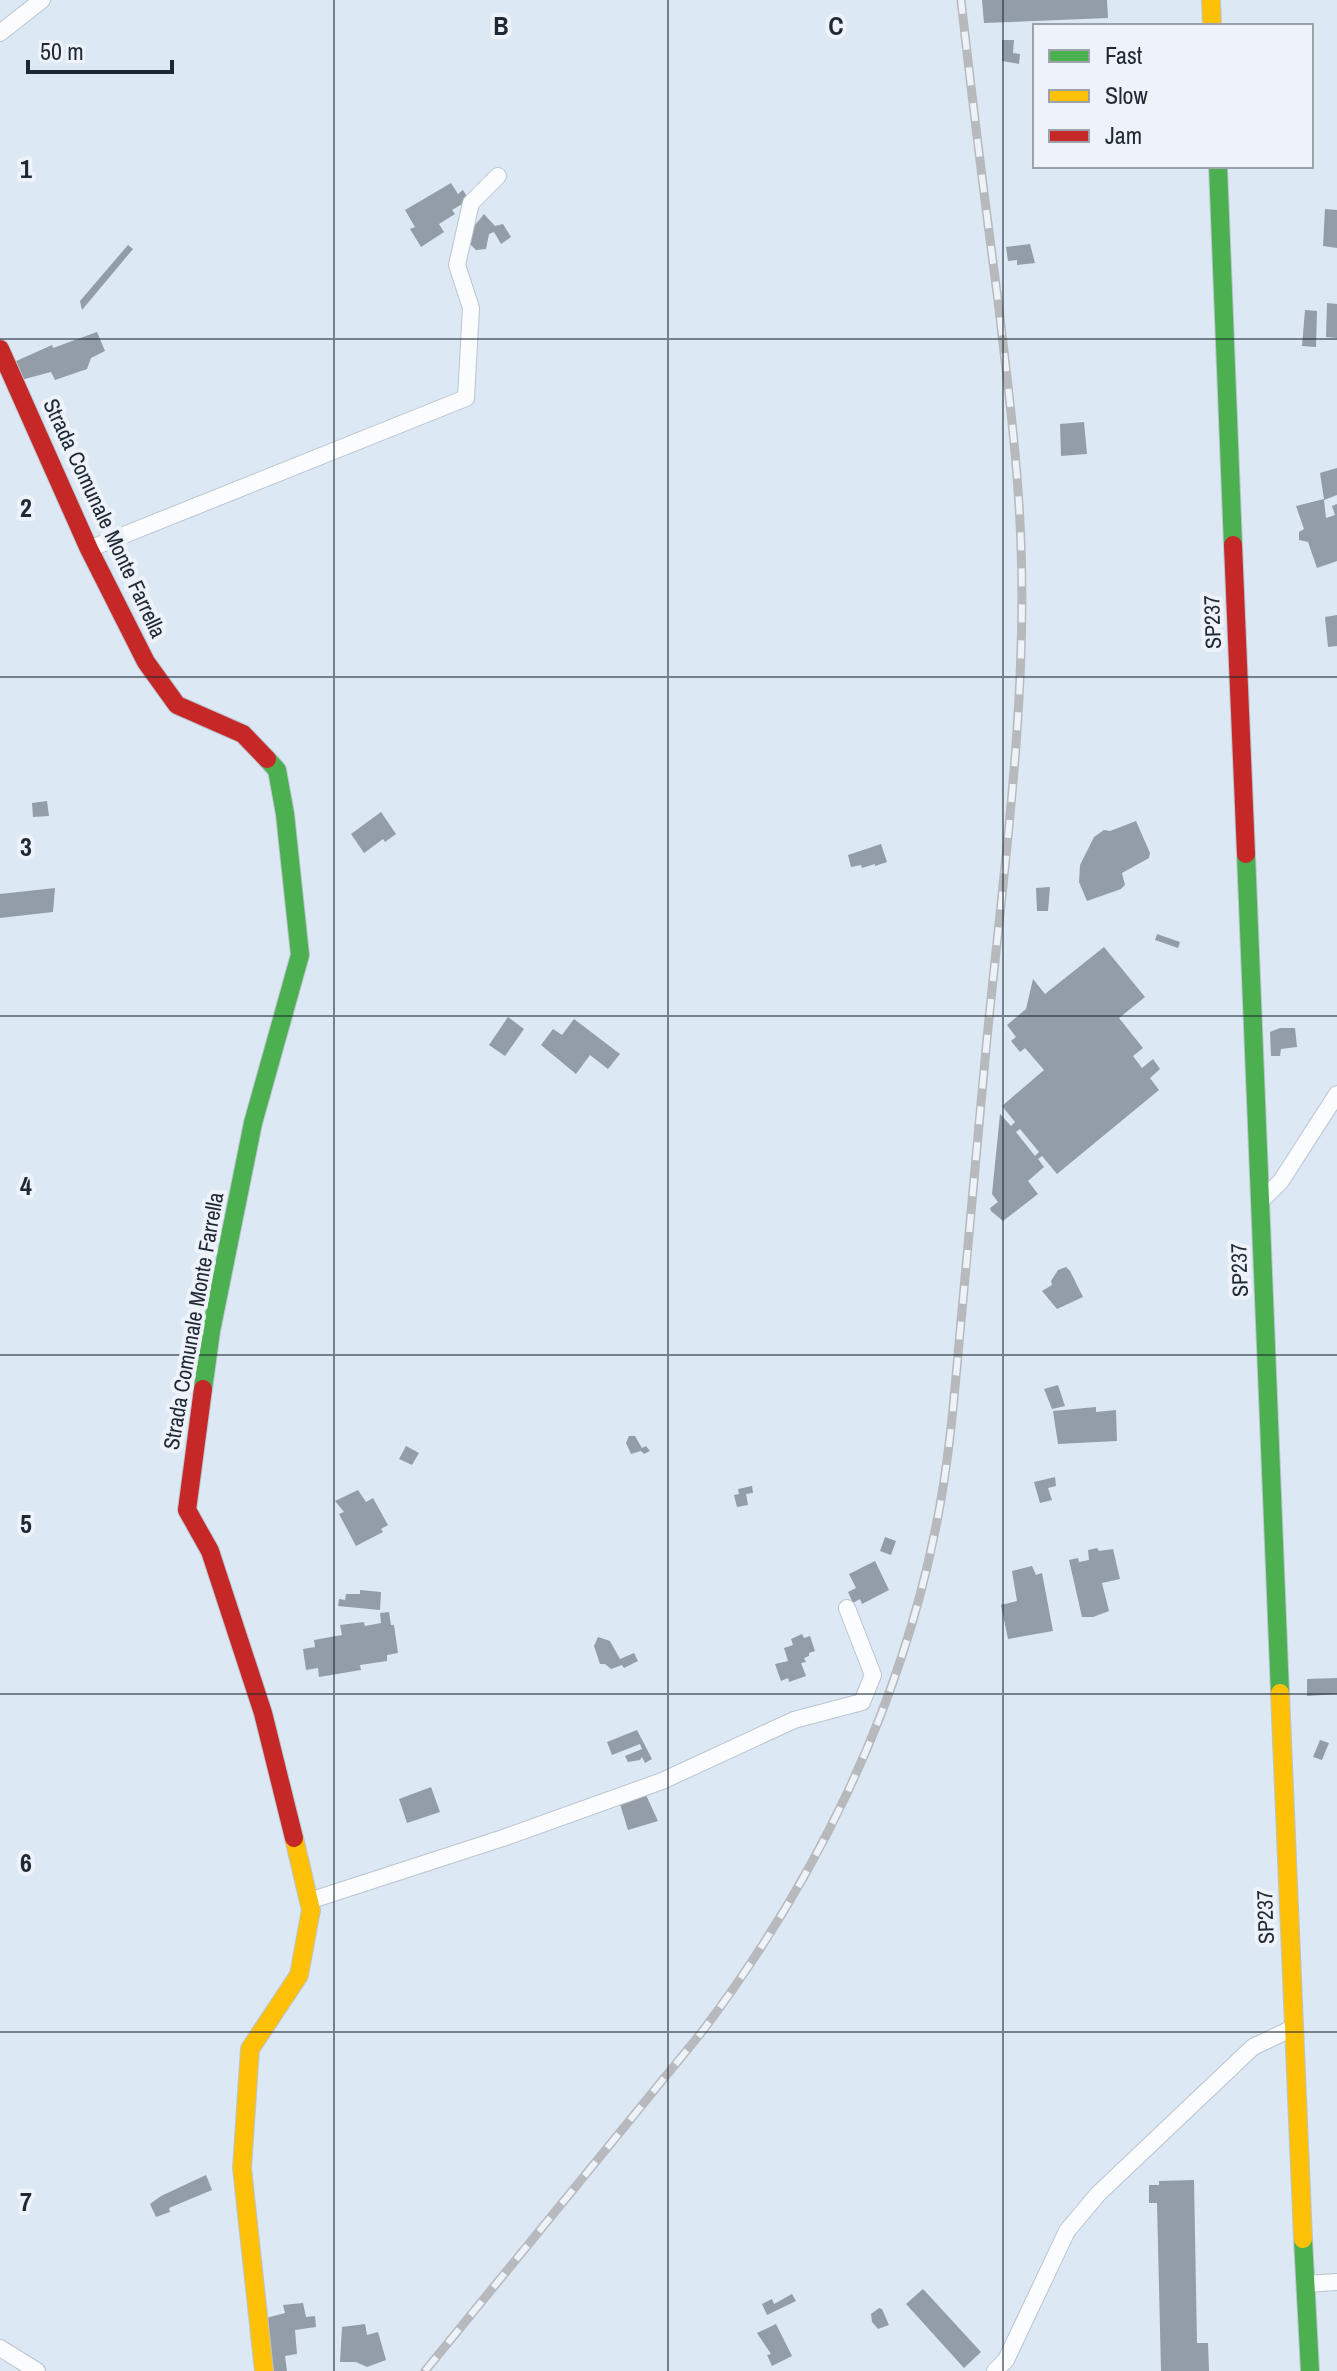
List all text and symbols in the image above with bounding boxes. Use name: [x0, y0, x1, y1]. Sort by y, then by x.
text: B: [493, 8, 509, 43]
text: C: [828, 8, 844, 43]
scale bar: [28, 24, 172, 74]
legend: [1033, 24, 1313, 168]
text: 50 m: [40, 35, 84, 67]
text: Fast: [1105, 39, 1143, 71]
text: Slow: [1105, 79, 1148, 111]
text: Jam: [1105, 119, 1142, 151]
text: 1: [20, 151, 32, 186]
street label: Strada Comunale Monte Farrella: [36, 393, 174, 643]
text: 2: [20, 490, 32, 525]
street label: SP237: [1196, 594, 1228, 650]
text: 3: [20, 829, 32, 864]
text: 4: [20, 1168, 32, 1203]
street label: Strada Comunale Monte Farrella: [156, 1190, 230, 1452]
street label: SP237: [1223, 1242, 1255, 1298]
text: 5: [20, 1506, 32, 1541]
text: 6: [20, 1845, 32, 1880]
street label: SP237: [1249, 1889, 1281, 1945]
text: 7: [20, 2184, 32, 2219]

